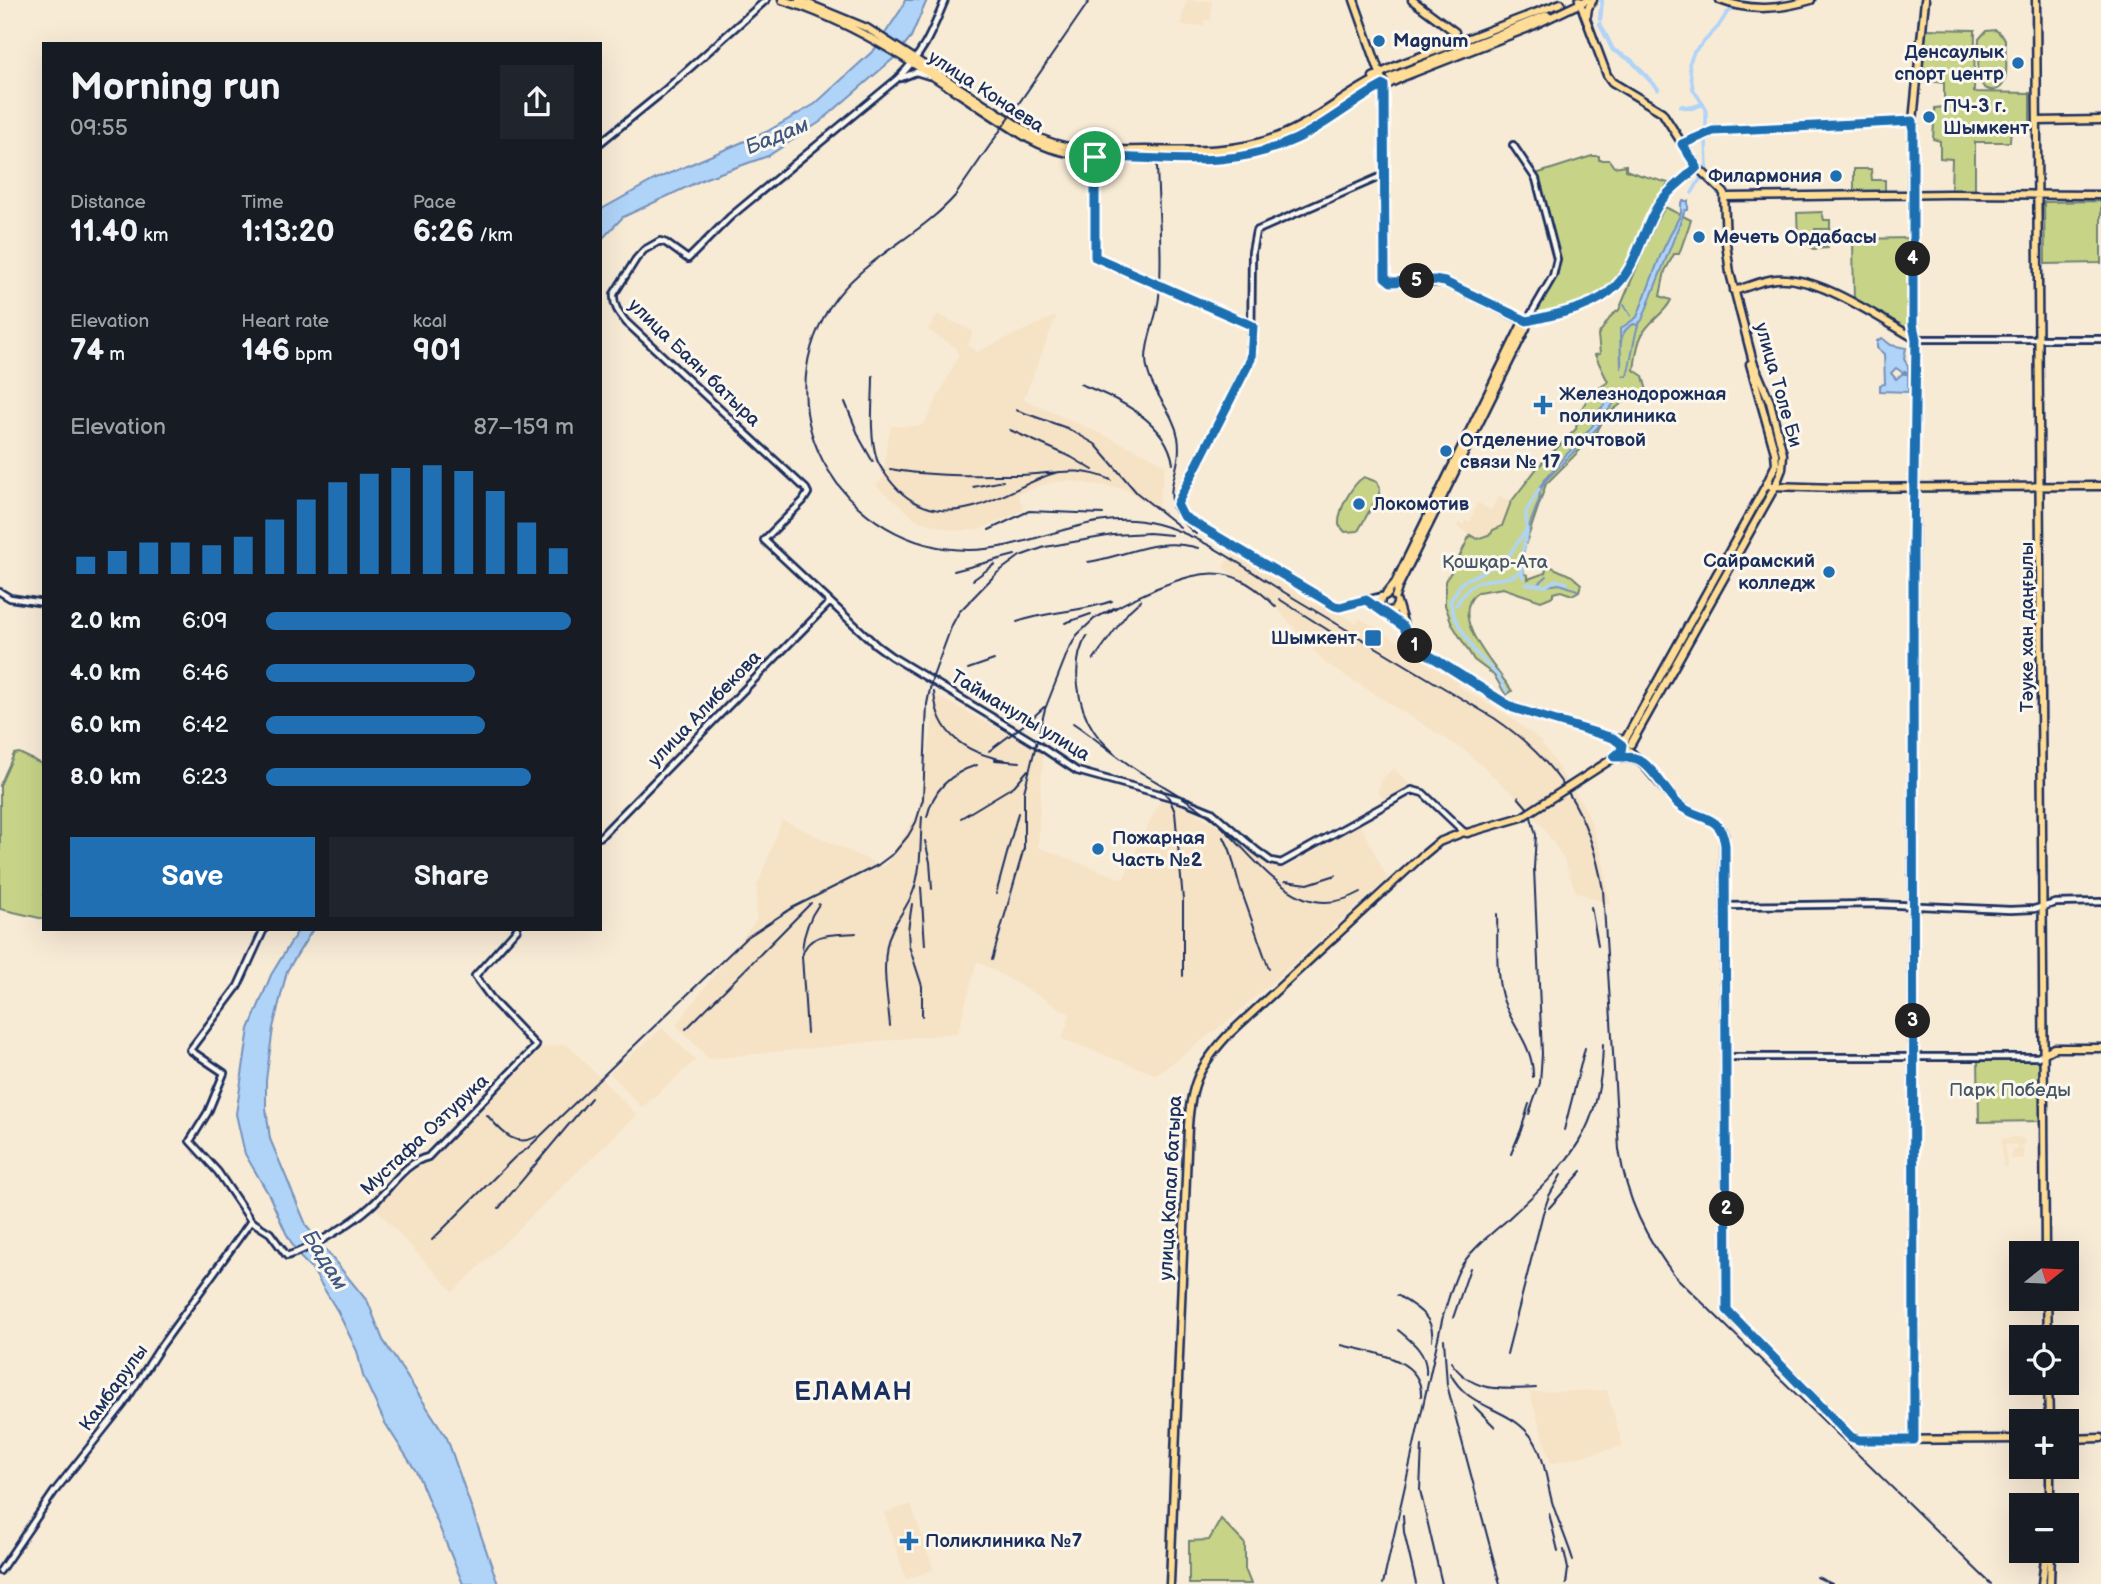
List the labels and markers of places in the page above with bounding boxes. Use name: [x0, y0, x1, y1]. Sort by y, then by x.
place label: Magnum: [1393, 30, 1468, 53]
marker: Magnum: [1371, 33, 1387, 49]
place label: Денсаулык спорт центр: [1894, 41, 2005, 86]
marker: Денсаулык спорт центр: [2010, 55, 2026, 71]
place label: ПЧ-3 г. Шымкент: [1943, 95, 2029, 140]
marker: ПЧ-3 г. Шымкент: [1921, 109, 1937, 125]
pin: [1065, 127, 1125, 187]
place label: Филармония: [1708, 165, 1822, 188]
marker: Филармония: [1828, 168, 1844, 184]
place label: Мечеть Ордабасы: [1713, 226, 1877, 249]
marker: Мечеть Ордабасы: [1691, 229, 1707, 245]
pin: 4: [1896, 242, 1930, 276]
pin: 5: [1400, 264, 1434, 298]
place label: Железнодорожная поликлиника: [1559, 383, 1727, 428]
marker: Железнодорожная поликлиника: [1533, 395, 1553, 415]
place label: Отделение почтовой связи № 17: [1460, 429, 1646, 474]
marker: Отделение почтовой связи № 17: [1438, 443, 1454, 459]
place label: Локомотив: [1372, 493, 1470, 516]
marker: Локомотив: [1351, 496, 1367, 512]
place label: Сайрамский колледж: [1703, 550, 1816, 595]
marker: Сайрамский колледж: [1821, 564, 1837, 580]
place label: Шымкент: [1271, 627, 1357, 650]
marker: Шымкент: [1363, 628, 1383, 648]
pin: 1: [1398, 628, 1432, 664]
place label: Пожарная Часть №2: [1112, 827, 1205, 872]
marker: Пожарная Часть №2: [1090, 841, 1106, 857]
pin: 3: [1896, 1004, 1930, 1038]
pin: 2: [1710, 1192, 1744, 1226]
place label: Поликлиника №7: [925, 1530, 1083, 1553]
marker: Поликлиника №7: [899, 1531, 919, 1551]

